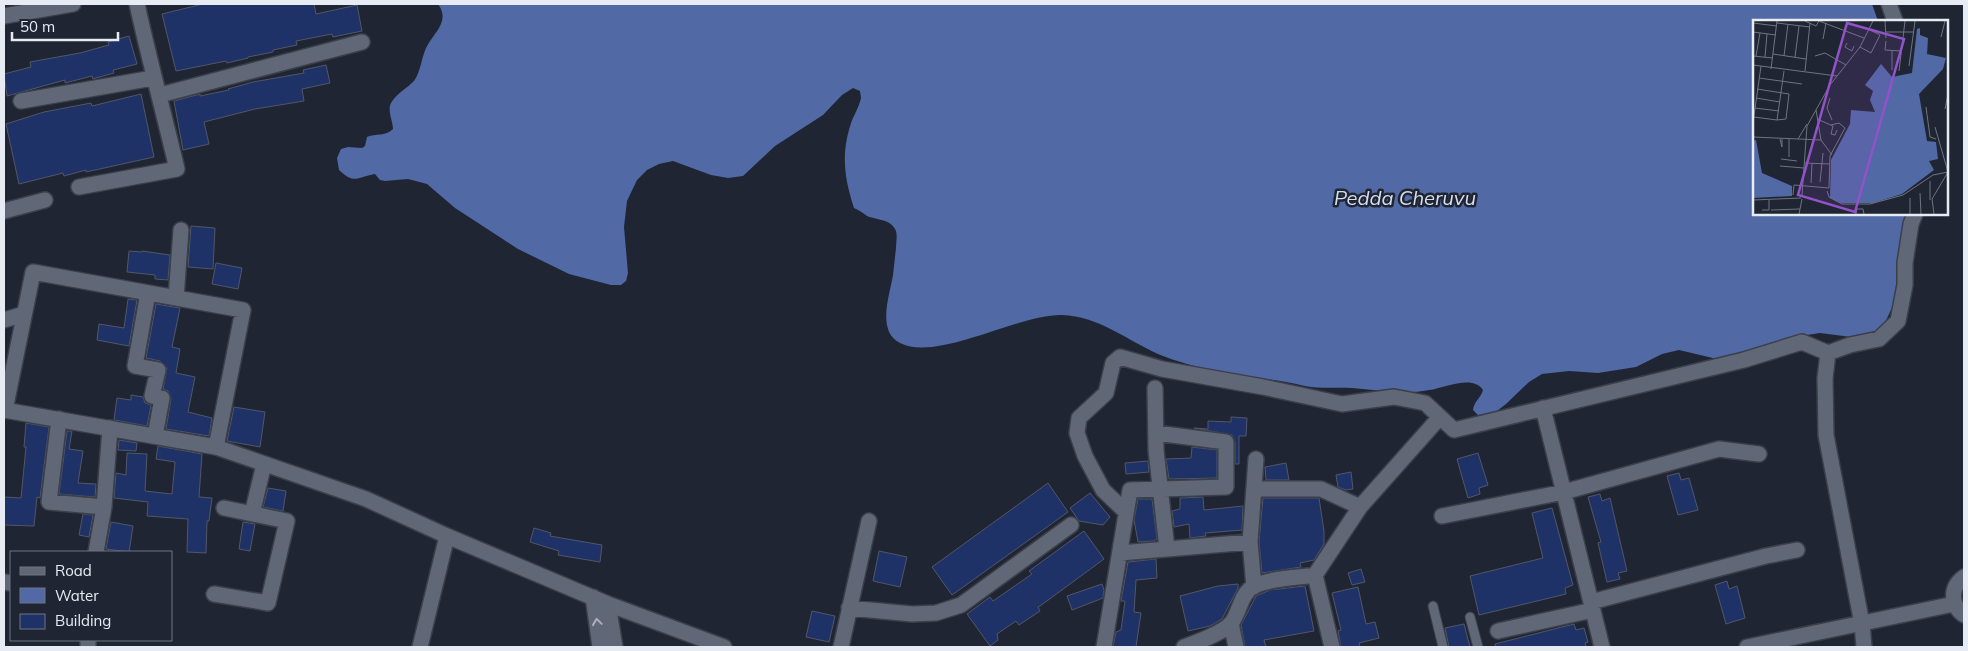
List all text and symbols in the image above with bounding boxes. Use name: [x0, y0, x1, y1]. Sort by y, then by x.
scale bar: [12, 10, 119, 42]
text: 50 m: [20, 17, 55, 36]
inset map: [1753, 20, 1948, 215]
water label: Pedda Cheruvu: [1334, 185, 1476, 210]
legend: [10, 551, 172, 641]
text: Road: [55, 561, 92, 580]
text: Water: [55, 586, 99, 605]
text: Building: [55, 611, 111, 630]
one-way arrow: [592, 618, 602, 626]

